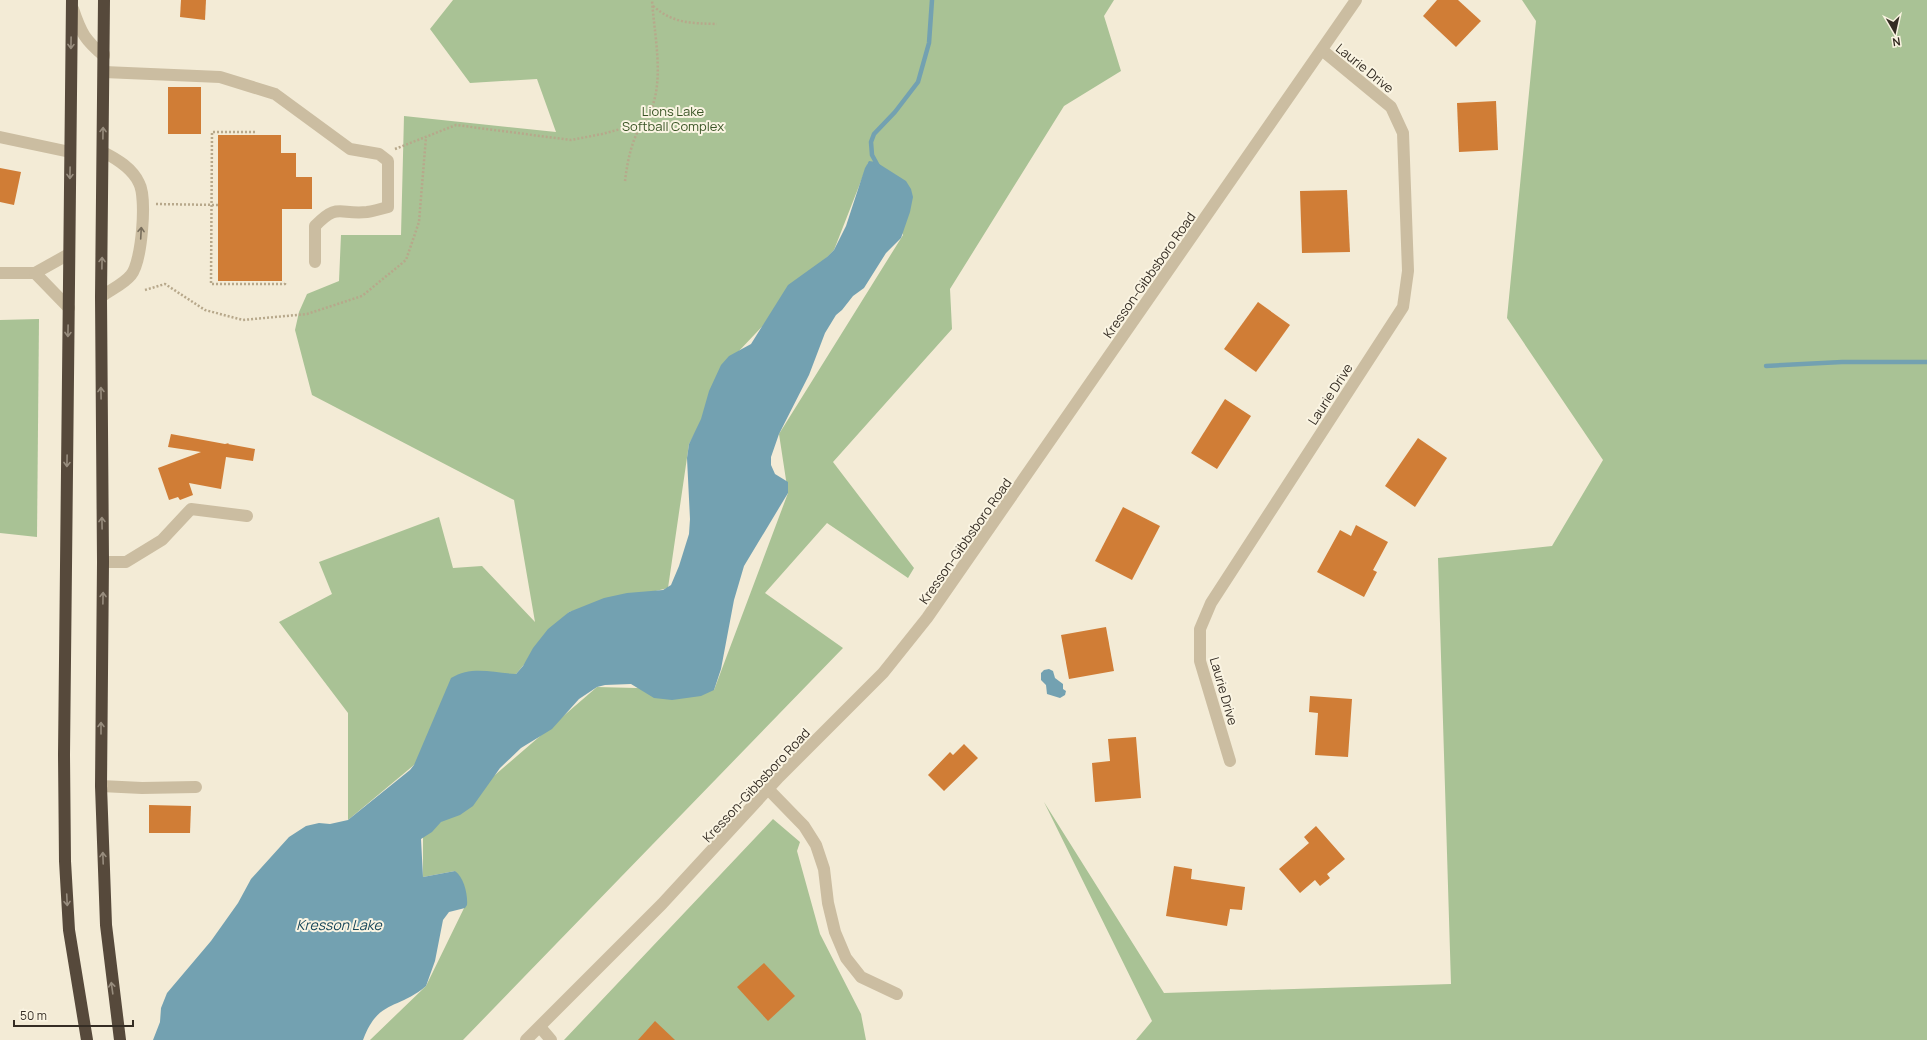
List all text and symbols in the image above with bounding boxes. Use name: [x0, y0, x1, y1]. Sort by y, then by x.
north arrow: [1875, 12, 1915, 52]
text: N: [1891, 34, 1902, 50]
one-way arrow: [67, 36, 75, 49]
street label: Laurie Drive: [1332, 39, 1398, 97]
park label: Lions Lake Softball Complex: [622, 102, 724, 135]
one-way arrow: [99, 127, 107, 140]
one-way arrow: [66, 166, 74, 179]
street label: Kresson-Gibbsboro Road: [1099, 208, 1199, 342]
one-way arrow: [138, 227, 145, 240]
one-way arrow: [98, 257, 106, 270]
one-way arrow: [65, 324, 72, 337]
street label: Laurie Drive: [1303, 359, 1357, 428]
one-way arrow: [97, 387, 105, 400]
one-way arrow: [63, 454, 71, 467]
street label: Kresson-Gibbsboro Road: [915, 474, 1015, 608]
one-way arrow: [99, 517, 106, 530]
one-way arrow: [99, 592, 106, 605]
street label: Laurie Drive: [1206, 655, 1242, 727]
one-way arrow: [97, 722, 105, 735]
street label: Kresson-Gibbsboro Road: [698, 724, 814, 846]
one-way arrow: [99, 852, 107, 865]
one-way arrow: [64, 893, 71, 906]
water label: Kresson Lake: [296, 915, 383, 934]
one-way arrow: [109, 981, 116, 994]
scale bar: [14, 1002, 133, 1028]
text: 50 m: [20, 1007, 47, 1024]

